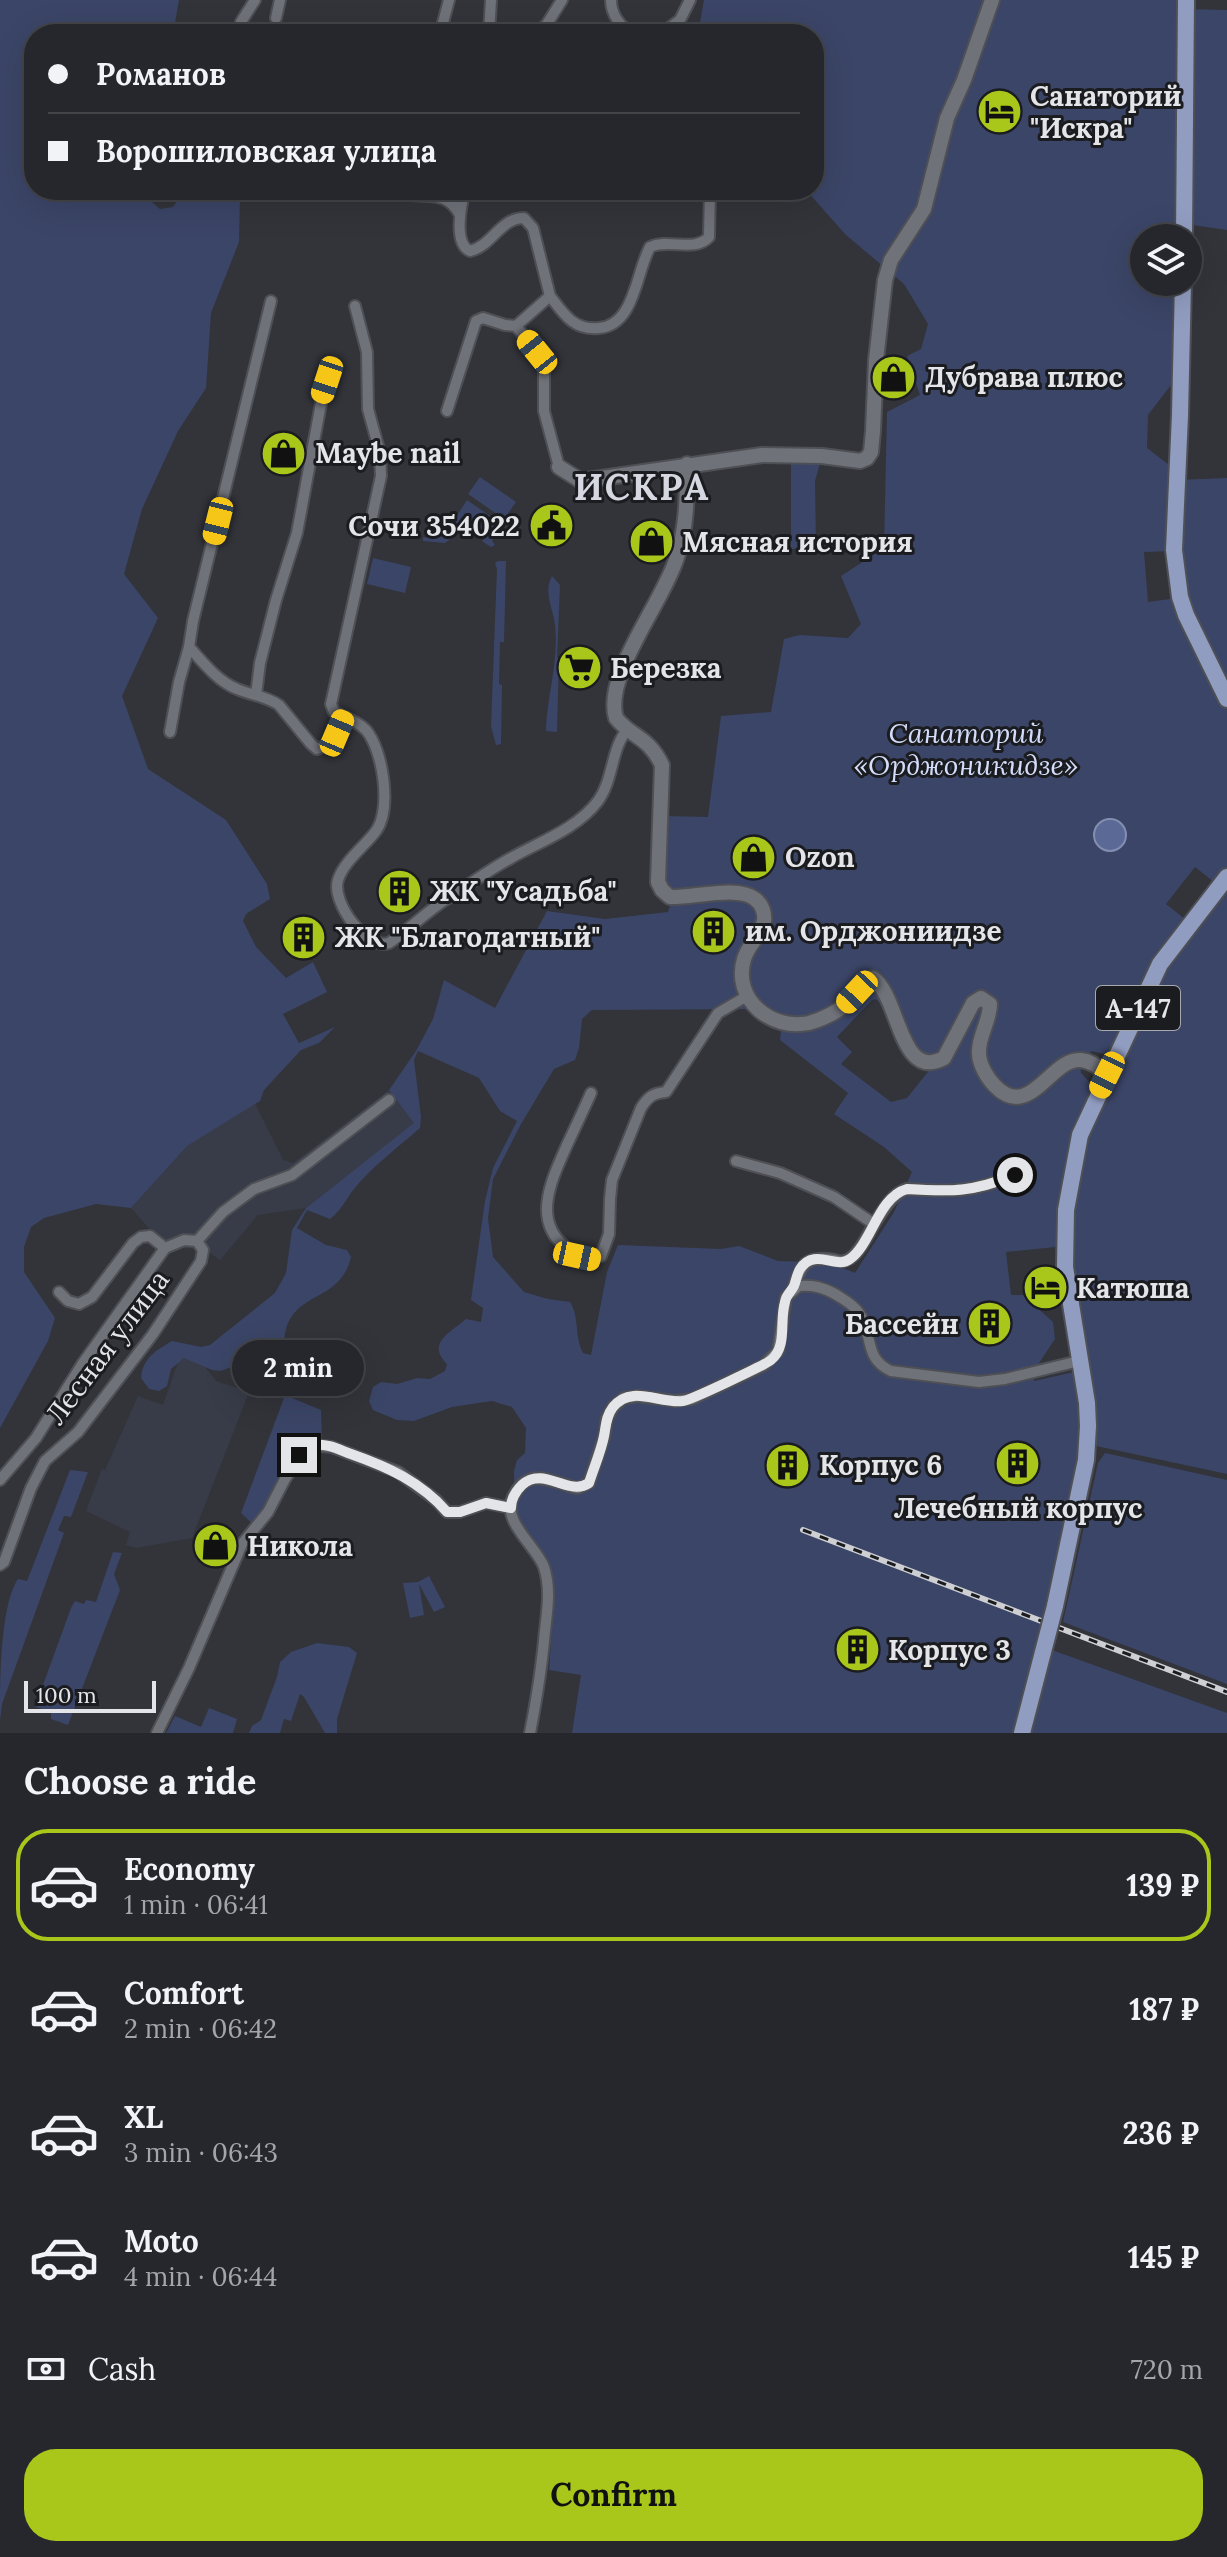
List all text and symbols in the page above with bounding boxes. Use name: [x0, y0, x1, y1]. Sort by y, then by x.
text: Романов: [96, 55, 226, 93]
place label: Санаторий "Искра": [1030, 78, 1181, 146]
hotel icon: Санаторий "Искра": [975, 88, 1023, 136]
text: Ворошиловская улица: [96, 132, 436, 170]
map controls: [1130, 224, 1202, 296]
button: layers: [1130, 224, 1202, 296]
car: [513, 326, 561, 378]
car: [308, 353, 346, 407]
shop icon: Дубрава плюс: [870, 353, 918, 401]
place label: Дубрава плюс: [925, 359, 1123, 395]
shop icon: Maybe nail: [260, 429, 308, 477]
place label: Maybe nail: [315, 435, 461, 471]
district label: ИСКРА: [574, 464, 710, 510]
car: [201, 495, 235, 547]
public building icon: Сочи 354022: [527, 502, 575, 550]
place label: Сочи 354022: [348, 508, 520, 544]
shop icon: Мясная история: [627, 518, 675, 566]
place label: Мясная история: [682, 524, 913, 560]
supermarket icon: Березка: [555, 644, 603, 692]
place label: Березка: [610, 650, 722, 686]
car: [317, 706, 357, 760]
park label: Санаторий «Орджоникидзе»: [854, 715, 1078, 783]
shop icon: Ozon: [730, 833, 778, 881]
place label: Ozon: [785, 839, 855, 875]
building icon: ЖК "Усадьба": [375, 867, 423, 915]
place label: ЖК "Усадьба": [430, 873, 617, 909]
building icon: им. Орджониидзе: [690, 907, 738, 955]
building icon: ЖК "Благодатный": [280, 913, 328, 961]
place label: им. Орджониидзе: [745, 913, 1002, 949]
place label: ЖК "Благодатный": [335, 919, 600, 955]
car: [832, 966, 882, 1018]
road number: А-147: [1096, 986, 1180, 1030]
car: [1086, 1048, 1128, 1102]
route start: [997, 1157, 1033, 1193]
car: [551, 1239, 603, 1273]
street label: Лесная улица: [37, 1263, 177, 1431]
hotel icon: Катюша: [1021, 1264, 1069, 1312]
place label: Катюша: [1076, 1270, 1190, 1306]
building icon: Бассейн: [966, 1300, 1014, 1348]
place label: Бассейн: [845, 1306, 959, 1342]
callout: 2 min: [233, 1339, 365, 1395]
text: 2 min: [263, 1351, 333, 1384]
route end: [281, 1437, 317, 1473]
building icon: Лечебный корпус: [994, 1439, 1042, 1487]
building icon: Корпус 6: [764, 1441, 812, 1489]
place label: Корпус 6: [819, 1447, 942, 1483]
place label: Лечебный корпус: [893, 1490, 1143, 1526]
shop icon: Никола: [192, 1522, 240, 1570]
place label: Никола: [247, 1528, 353, 1564]
building icon: Корпус 3: [833, 1626, 881, 1674]
place label: Корпус 3: [888, 1632, 1011, 1668]
scale bar: [24, 1677, 156, 1713]
text: 100 m: [36, 1681, 97, 1709]
text: Choose a ride: [24, 1758, 256, 1804]
icon: car: [28, 1849, 100, 1921]
text: Economy: [124, 1850, 255, 1888]
text: 139 ₽: [1126, 1866, 1199, 1904]
text: 1 min · 06:41: [124, 1888, 268, 1921]
icon: car: [28, 1973, 100, 2045]
text: Comfort: [124, 1974, 244, 2012]
text: 187 ₽: [1129, 1990, 1199, 2028]
text: 2 min · 06:42: [124, 2012, 277, 2045]
icon: car: [28, 2097, 100, 2169]
text: XL: [124, 2098, 163, 2136]
text: 236 ₽: [1123, 2114, 1199, 2152]
text: 3 min · 06:43: [124, 2136, 278, 2169]
icon: car: [28, 2221, 100, 2293]
text: Moto: [124, 2222, 199, 2260]
text: 145 ₽: [1128, 2238, 1199, 2276]
text: 4 min · 06:44: [124, 2260, 277, 2293]
icon: cash: [24, 2347, 68, 2391]
text: Cash: [88, 2350, 156, 2388]
text: 720 m: [1131, 2353, 1203, 2386]
button: Confirm: [24, 2449, 1203, 2541]

